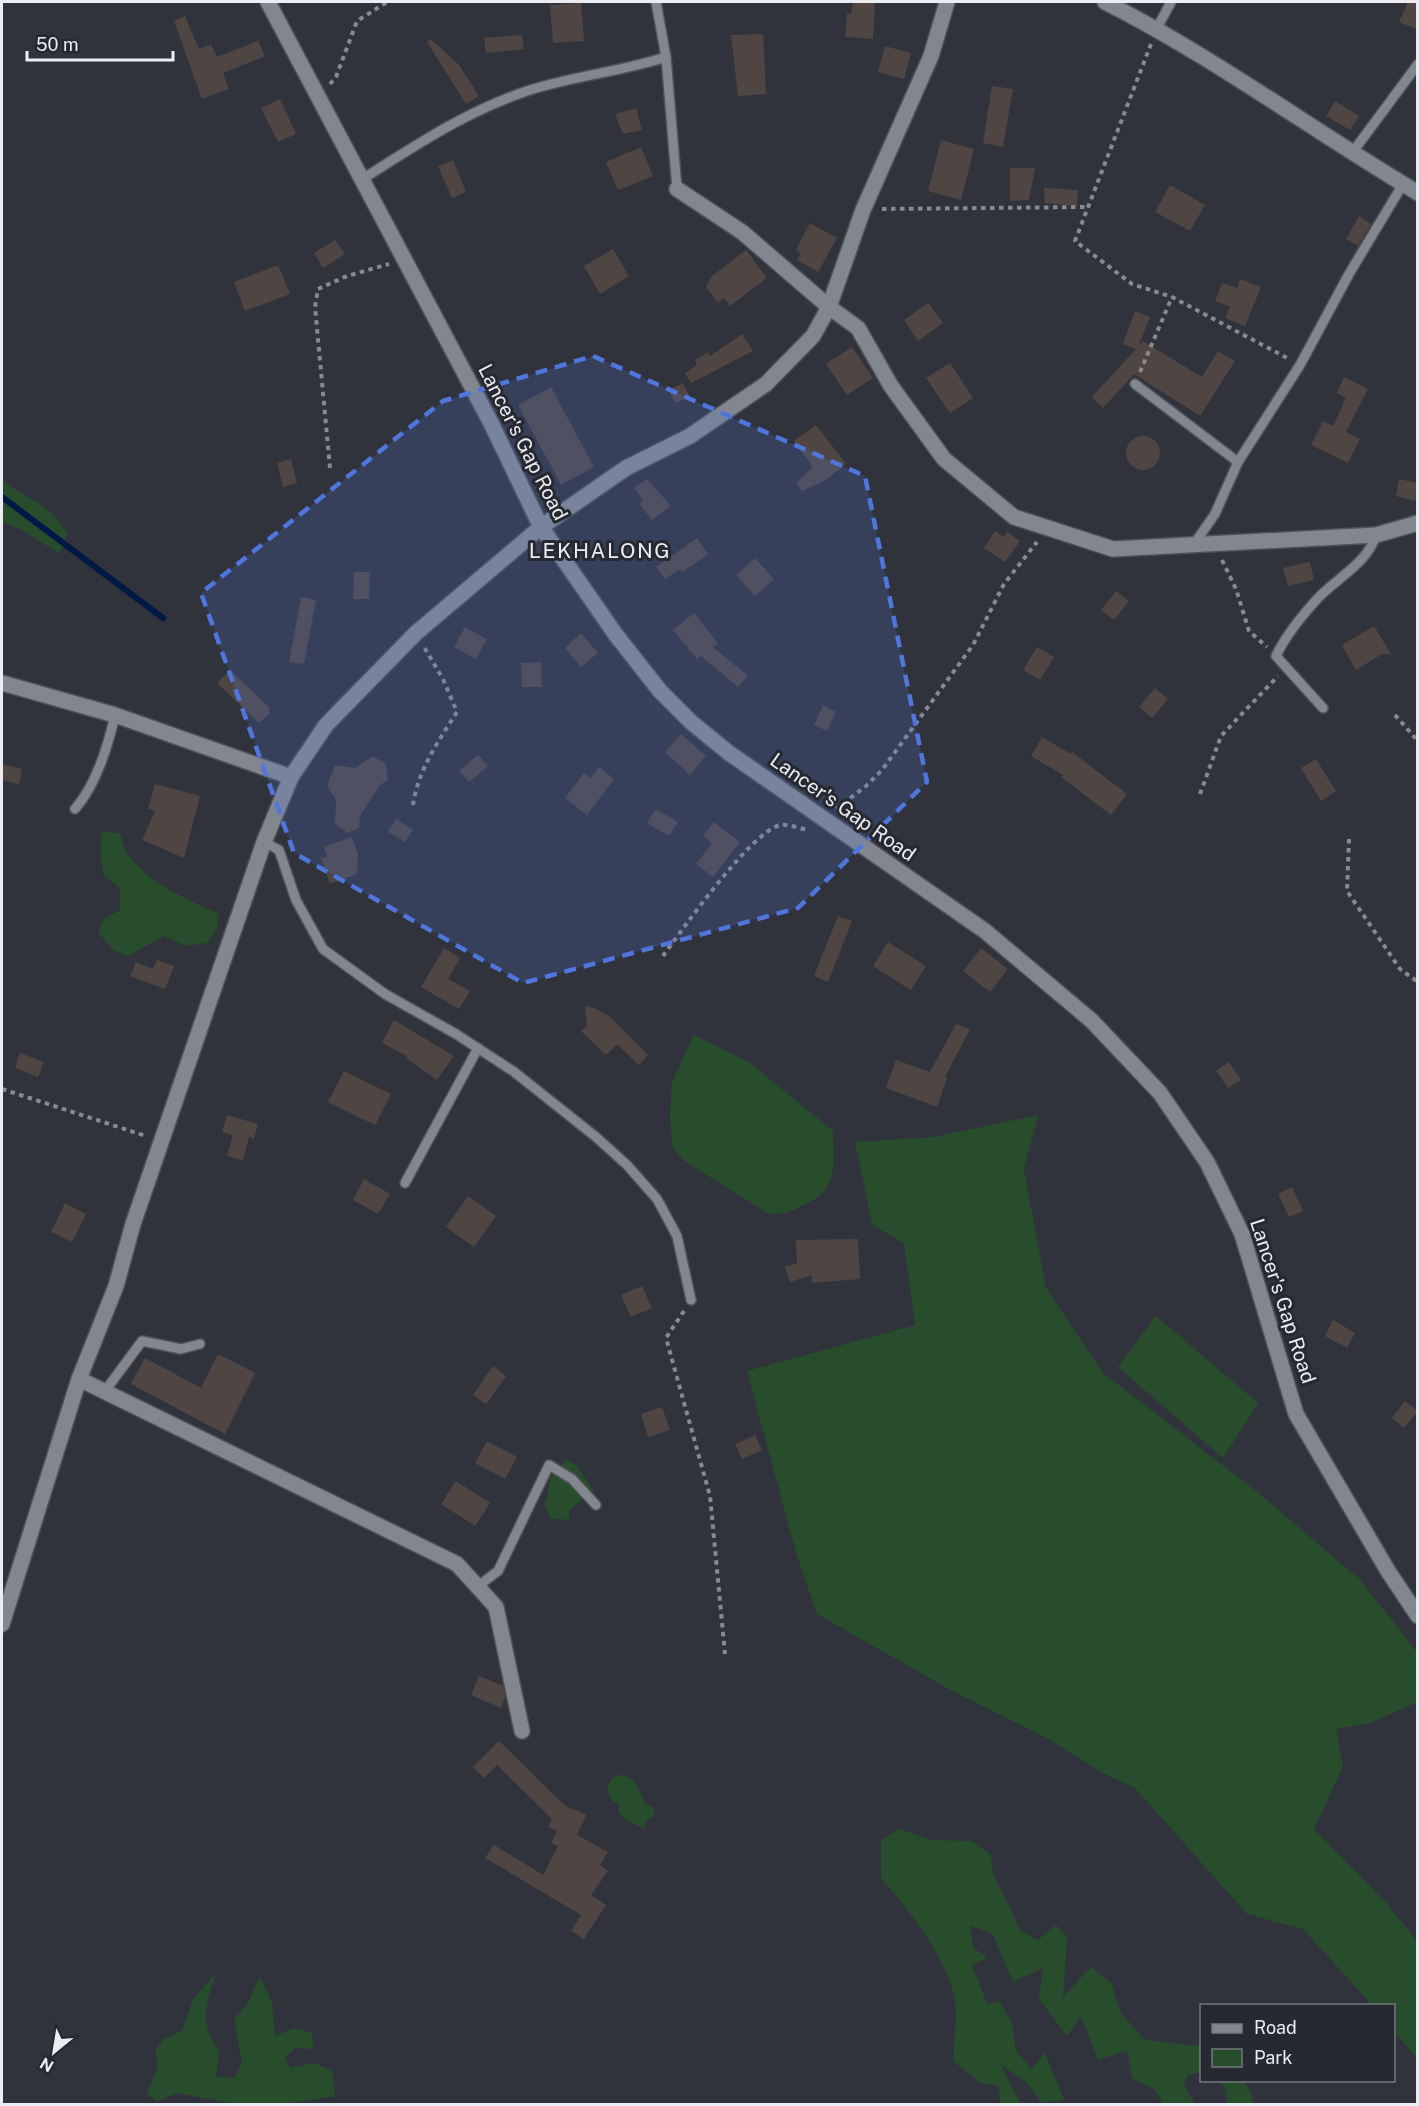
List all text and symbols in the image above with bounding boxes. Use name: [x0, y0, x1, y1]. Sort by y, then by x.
scale bar: [27, 24, 172, 62]
text: 50 m: [36, 34, 79, 55]
street label: Lancer's Gap Road: [473, 360, 573, 524]
district label: LEKHALONG: [529, 538, 671, 563]
street label: Lancer's Gap Road: [766, 748, 920, 866]
street label: Lancer's Gap Road: [1245, 1216, 1321, 1386]
legend: [1200, 2004, 1395, 2082]
text: Road: [1254, 2017, 1297, 2038]
north arrow: [24, 2022, 84, 2082]
text: Park: [1254, 2047, 1292, 2068]
text: N: [37, 2053, 57, 2076]

